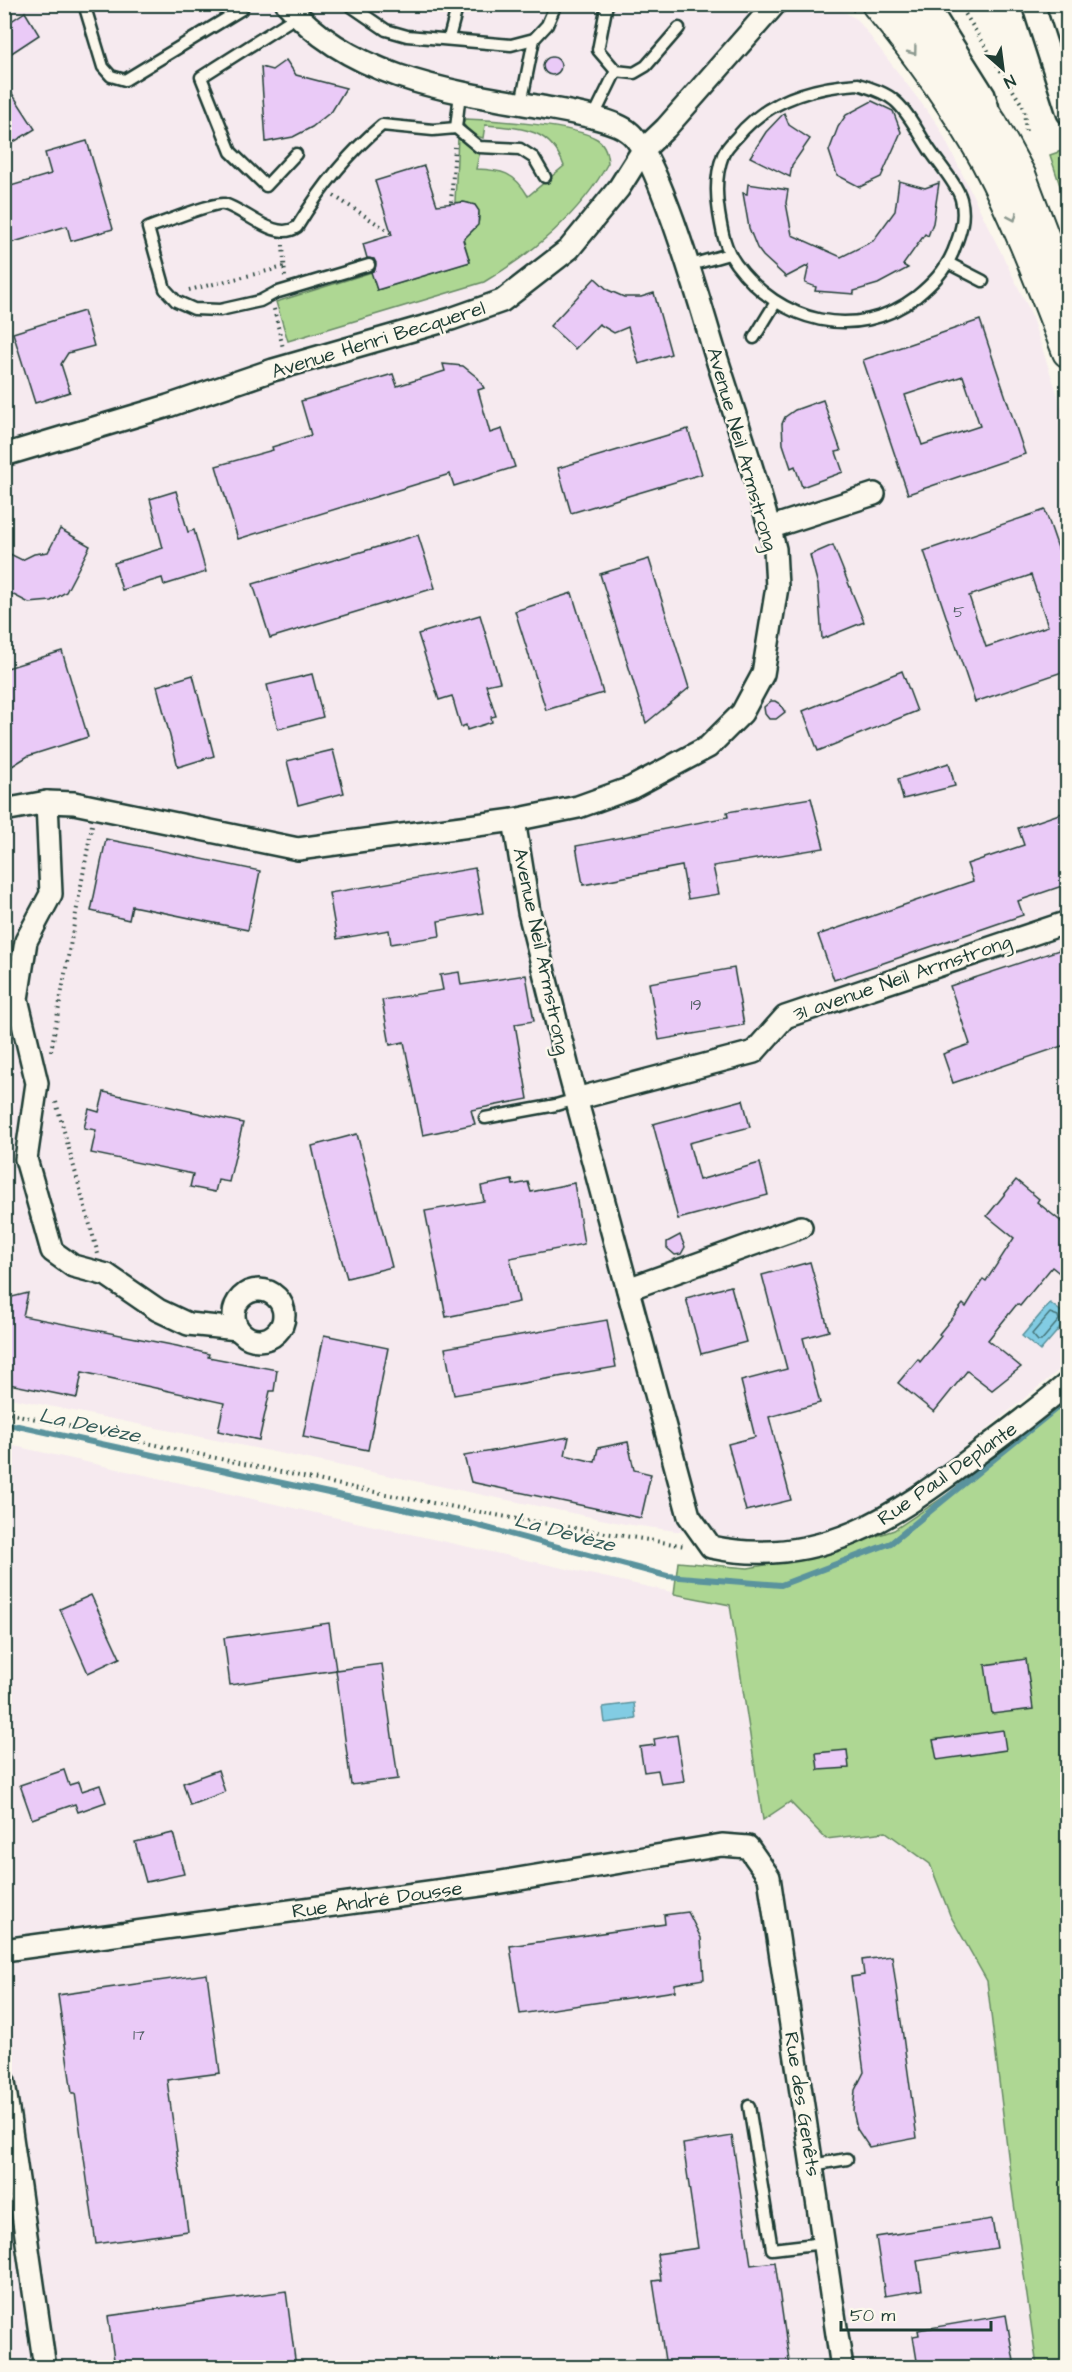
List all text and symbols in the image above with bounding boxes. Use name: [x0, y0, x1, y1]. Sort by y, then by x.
north arrow: [973, 39, 1033, 99]
one-way arrow: [906, 44, 917, 55]
text: N: [1000, 69, 1019, 93]
one-way arrow: [1006, 211, 1018, 222]
street label: Avenue Henri Becquerel: [268, 294, 489, 386]
street label: Avenue Neil Armstrong: [699, 344, 785, 555]
house number: 5: [953, 601, 965, 623]
street label: Avenue Neil Armstrong: [504, 845, 577, 1057]
street label: 31 avenue Neil Armstrong: [790, 927, 1015, 1029]
house number: 19: [690, 994, 702, 1016]
water label: La Devèze: [37, 1401, 145, 1451]
street label: Rue Paul Deplante: [872, 1415, 1023, 1533]
water label: La Devèze: [512, 1505, 620, 1560]
street label: Rue André Dousse: [290, 1874, 464, 1926]
house number: 17: [133, 2024, 145, 2046]
street label: Rue des Genêts: [777, 2030, 827, 2178]
scale bar: [841, 2294, 991, 2332]
text: 50 m: [850, 2303, 895, 2328]

